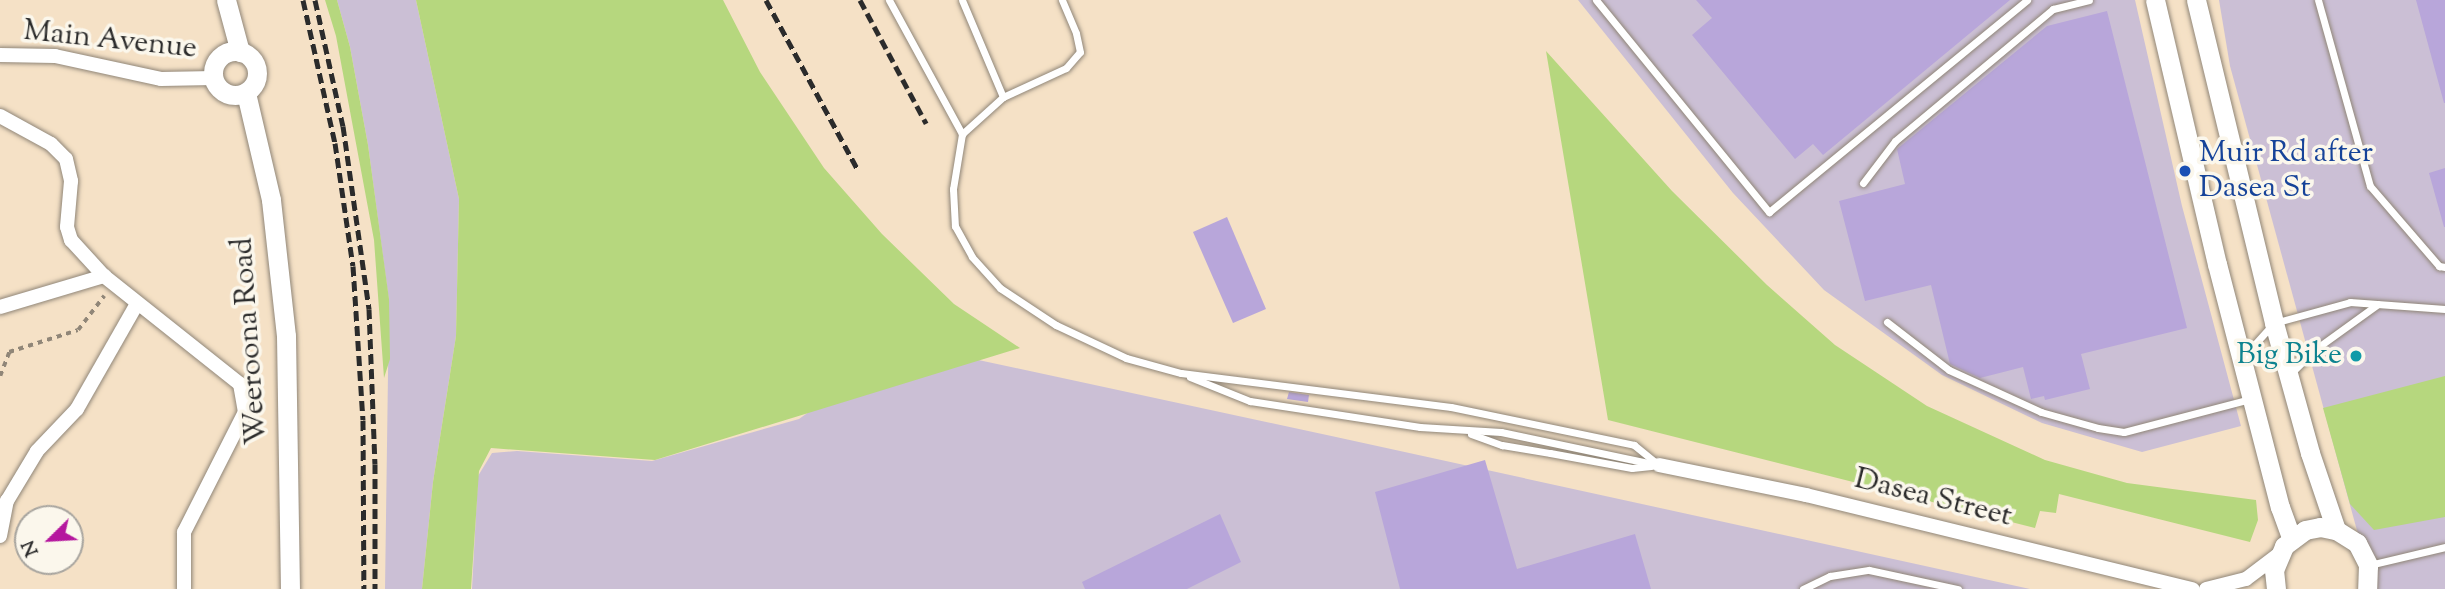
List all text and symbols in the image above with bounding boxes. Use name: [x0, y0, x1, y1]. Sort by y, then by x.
street label: Main Avenue: [21, 14, 199, 68]
place label: Muir Rd after Dasea St: [2199, 136, 2373, 206]
marker: Muir Rd after Dasea St: [2177, 163, 2193, 179]
street label: Weeroona Road: [226, 236, 276, 446]
place label: Big Bike: [2237, 338, 2342, 374]
marker: Big Bike: [2348, 348, 2364, 364]
street label: Dasea Street: [1851, 462, 2015, 536]
north arrow: [14, 505, 84, 575]
text: N: [16, 536, 47, 560]

